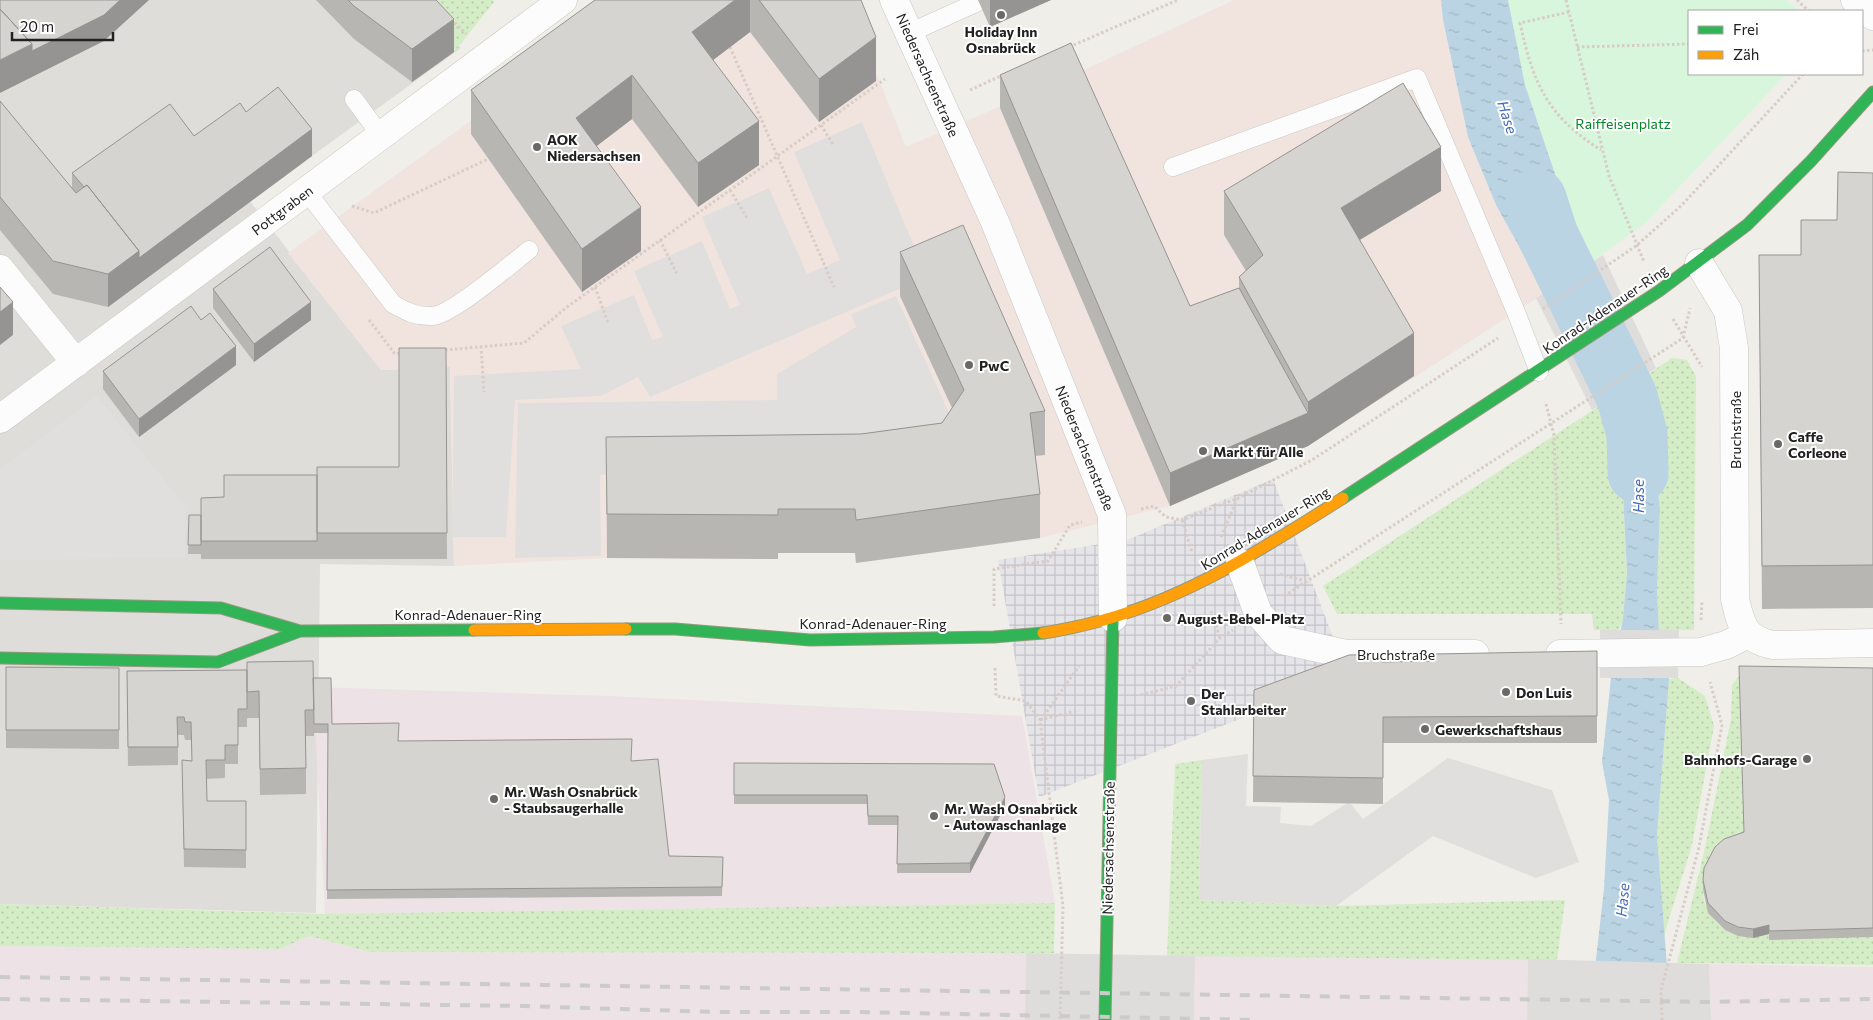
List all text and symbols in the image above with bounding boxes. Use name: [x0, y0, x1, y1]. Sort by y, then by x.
marker: Holiday Inn Osnabrück: [995, 9, 1007, 21]
scale bar: [12, 10, 114, 42]
legend: [1688, 10, 1863, 75]
street label: Niedersachsenstraße: [893, 11, 963, 139]
text: 20 m: [20, 17, 54, 35]
text: Frei: [1733, 20, 1759, 38]
place label: Holiday Inn Osnabrück: [965, 23, 1037, 56]
text: Zäh: [1733, 45, 1759, 63]
water label: Hase: [1494, 98, 1522, 136]
park label: Raiffeisenplatz: [1575, 115, 1671, 132]
place label: AOK Niedersachsen: [547, 131, 641, 164]
marker: AOK Niedersachsen: [531, 141, 543, 153]
street label: Pottgraben: [248, 181, 316, 239]
street label: Konrad-Adenauer-Ring: [1539, 261, 1671, 357]
place label: PwC: [979, 357, 1009, 374]
marker: PwC: [963, 359, 975, 371]
street label: Niedersachsenstraße: [1052, 383, 1118, 513]
street label: Bruchstraße: [1727, 391, 1744, 469]
place label: Caffe Corleone: [1788, 428, 1847, 461]
marker: Caffe Corleone: [1772, 438, 1784, 450]
place label: Markt für Alle: [1213, 443, 1303, 460]
marker: Markt für Alle: [1197, 445, 1209, 457]
water label: Hase: [1629, 479, 1647, 513]
street label: Konrad-Adenauer-Ring: [1198, 483, 1333, 573]
street label: Konrad-Adenauer-Ring: [394, 606, 542, 623]
place label: August-Bebel-Platz: [1177, 610, 1304, 627]
marker: August-Bebel-Platz: [1161, 612, 1173, 624]
street label: Konrad-Adenauer-Ring: [799, 615, 947, 632]
street label: Bruchstraße: [1357, 646, 1435, 663]
place label: Don Luis: [1516, 684, 1572, 701]
place label: Der Stahlarbeiter: [1201, 685, 1286, 718]
marker: Don Luis: [1500, 686, 1512, 698]
marker: Der Stahlarbeiter: [1185, 695, 1197, 707]
place label: Gewerkschaftshaus: [1435, 721, 1562, 738]
marker: Gewerkschaftshaus: [1419, 723, 1431, 735]
place label: Bahnhofs-Garage: [1684, 751, 1797, 768]
marker: Bahnhofs-Garage: [1801, 753, 1813, 765]
street label: Niedersachsenstraße: [1098, 781, 1118, 915]
place label: Mr. Wash Osnabrück - Staubsaugerhalle: [504, 783, 638, 816]
marker: Mr. Wash Osnabrück - Staubsaugerhalle: [488, 793, 500, 805]
place label: Mr. Wash Osnabrück - Autowaschanlage: [944, 800, 1078, 833]
marker: Mr. Wash Osnabrück - Autowaschanlage: [928, 810, 940, 822]
water label: Hase: [1612, 882, 1632, 918]

